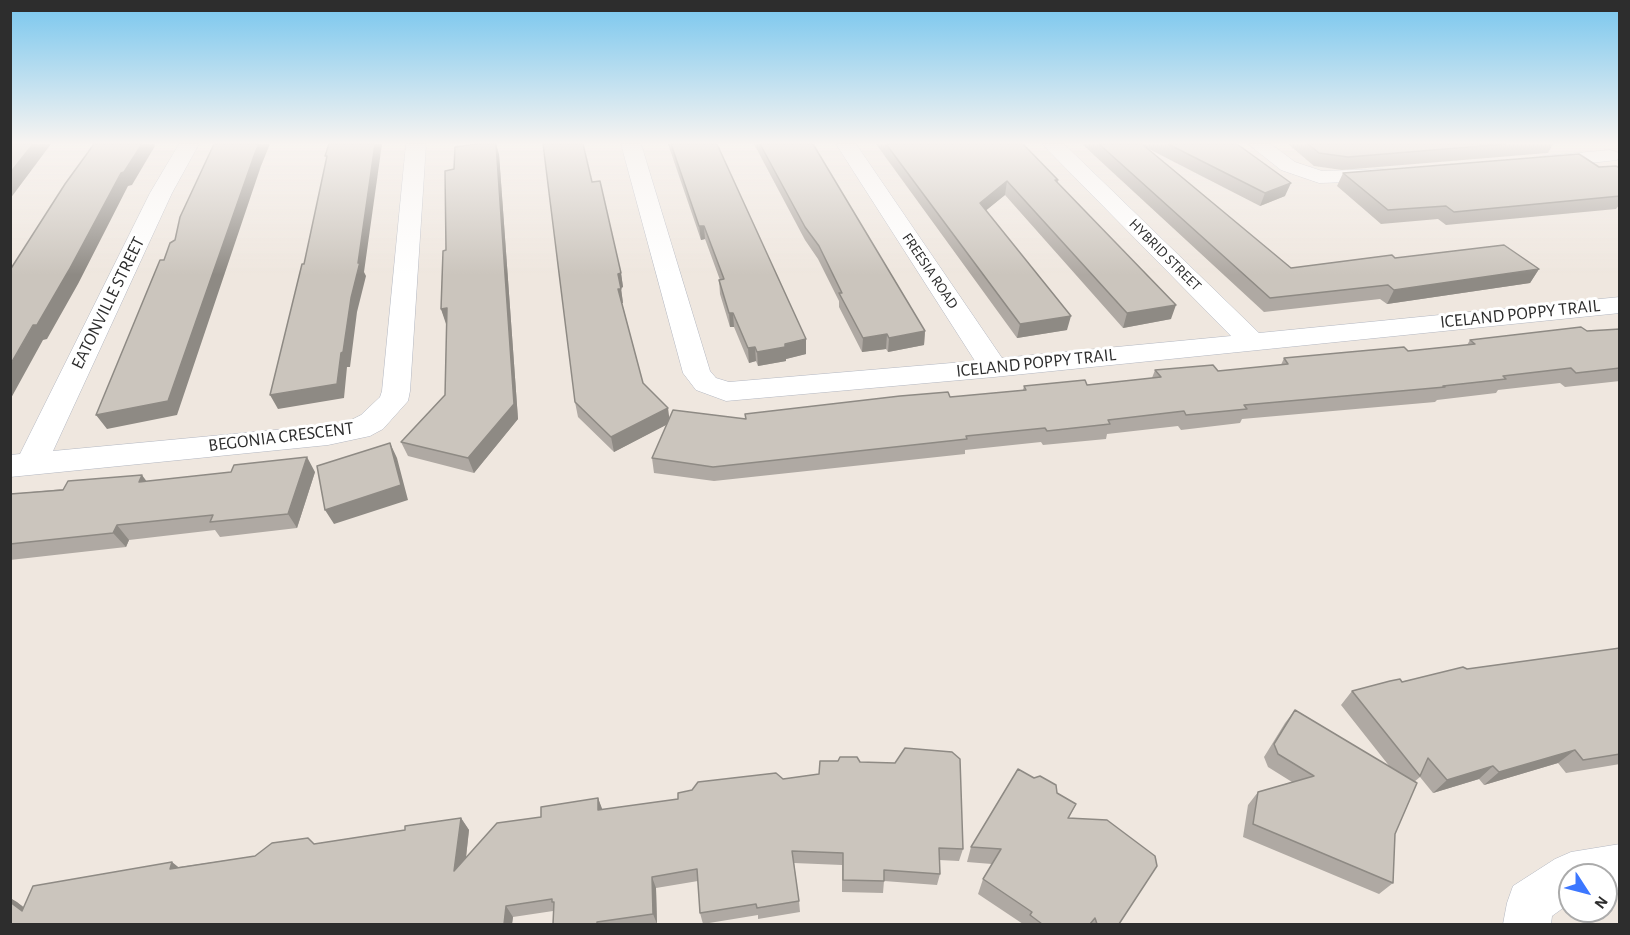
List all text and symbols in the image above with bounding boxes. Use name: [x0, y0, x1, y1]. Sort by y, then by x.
street label: HYBRID STREET: [1125, 215, 1205, 295]
street label: FREESIA ROAD: [898, 230, 962, 312]
street label: EATONVILLE STREET: [67, 233, 149, 373]
street label: ICELAND POPPY TRAIL: [1439, 295, 1601, 333]
street label: ICELAND POPPY TRAIL: [955, 344, 1117, 382]
street label: BEGONIA CRESCENT: [207, 417, 355, 457]
north arrow: [1558, 863, 1618, 923]
text: N: [1591, 893, 1611, 912]

